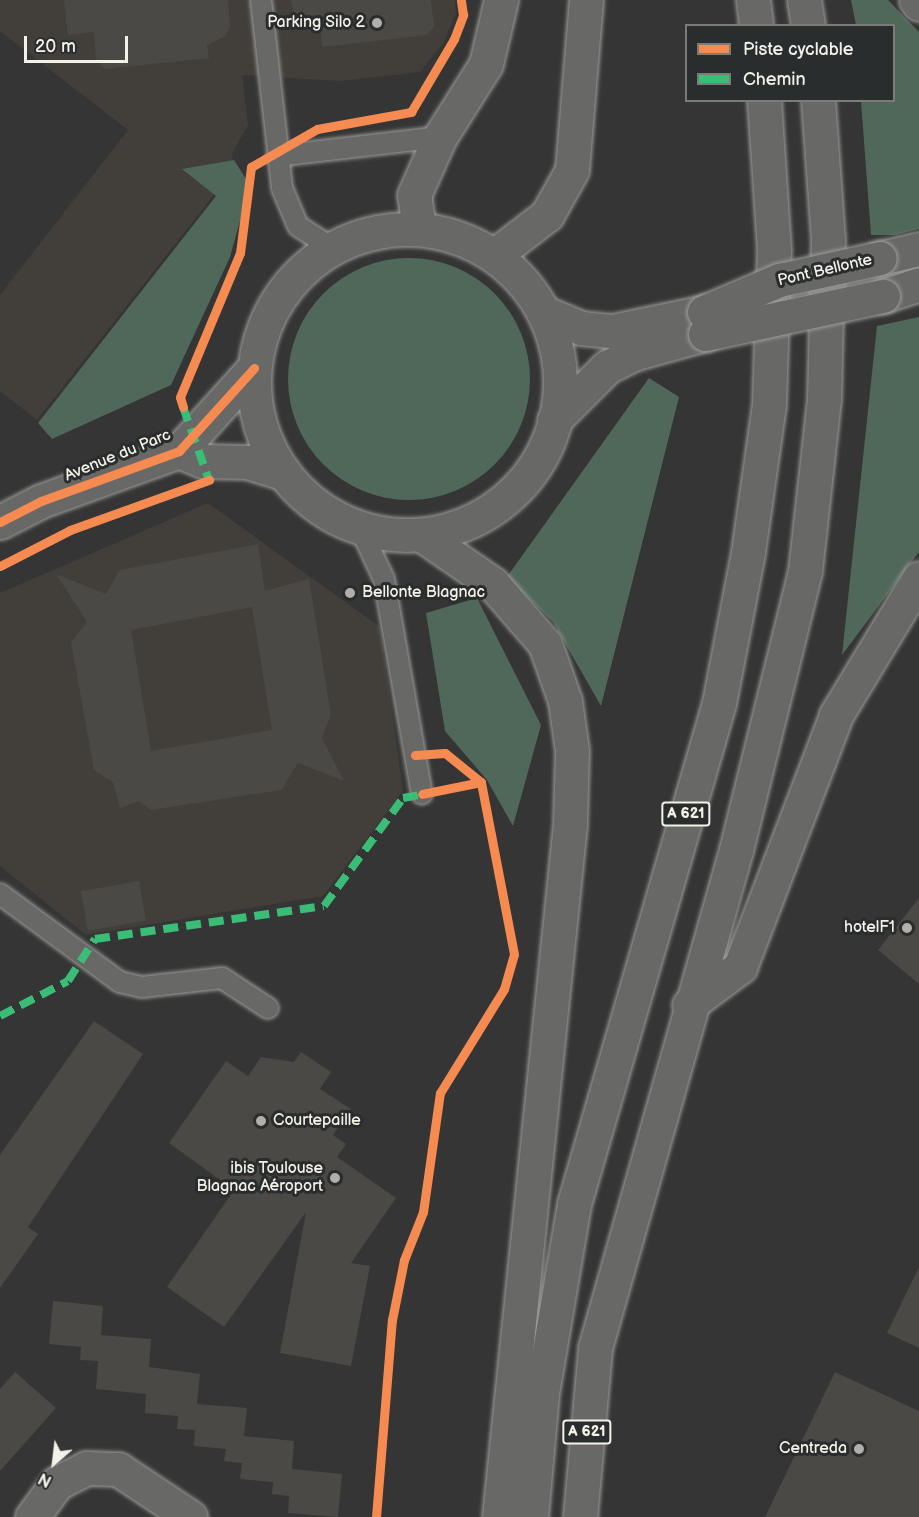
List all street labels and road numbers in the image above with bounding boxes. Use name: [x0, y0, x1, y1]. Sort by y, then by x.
street label: Pont Bellonte: [776, 251, 874, 291]
street label: Avenue du Parc: [62, 426, 174, 486]
road number: A 621: [660, 802, 712, 826]
road number: A 621: [562, 1420, 612, 1444]

